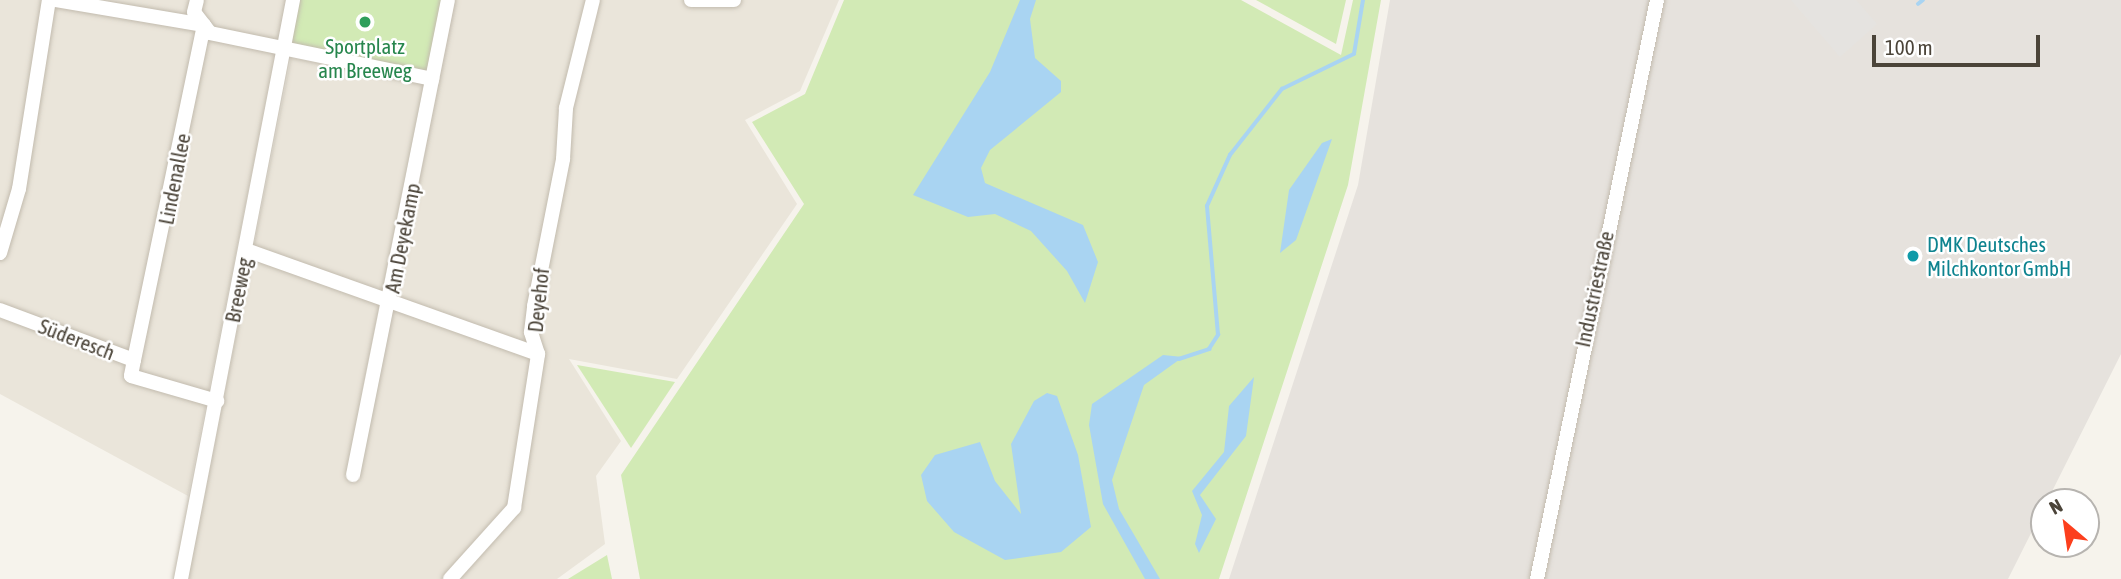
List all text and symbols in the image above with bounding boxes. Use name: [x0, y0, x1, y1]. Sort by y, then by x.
marker: Sportplatz am Breeweg: [357, 14, 373, 30]
scale bar: [1876, 21, 2044, 65]
place label: Sportplatz am Breeweg: [318, 33, 412, 83]
text: 100 m: [1885, 35, 1933, 59]
street label: Lindenallee: [153, 131, 195, 227]
street label: Am Deyekamp: [379, 181, 425, 295]
street label: Industriestraße: [1569, 229, 1619, 349]
place label: DMK Deutsches Milchkontor GmbH: [1927, 231, 2071, 281]
marker: DMK Deutsches Milchkontor GmbH: [1905, 248, 1921, 264]
street label: Breeweg: [219, 255, 257, 325]
street label: Deyehof: [522, 266, 554, 334]
street label: Süderesch: [35, 313, 119, 365]
north arrow: [2030, 488, 2100, 558]
text: N: [2046, 494, 2066, 519]

